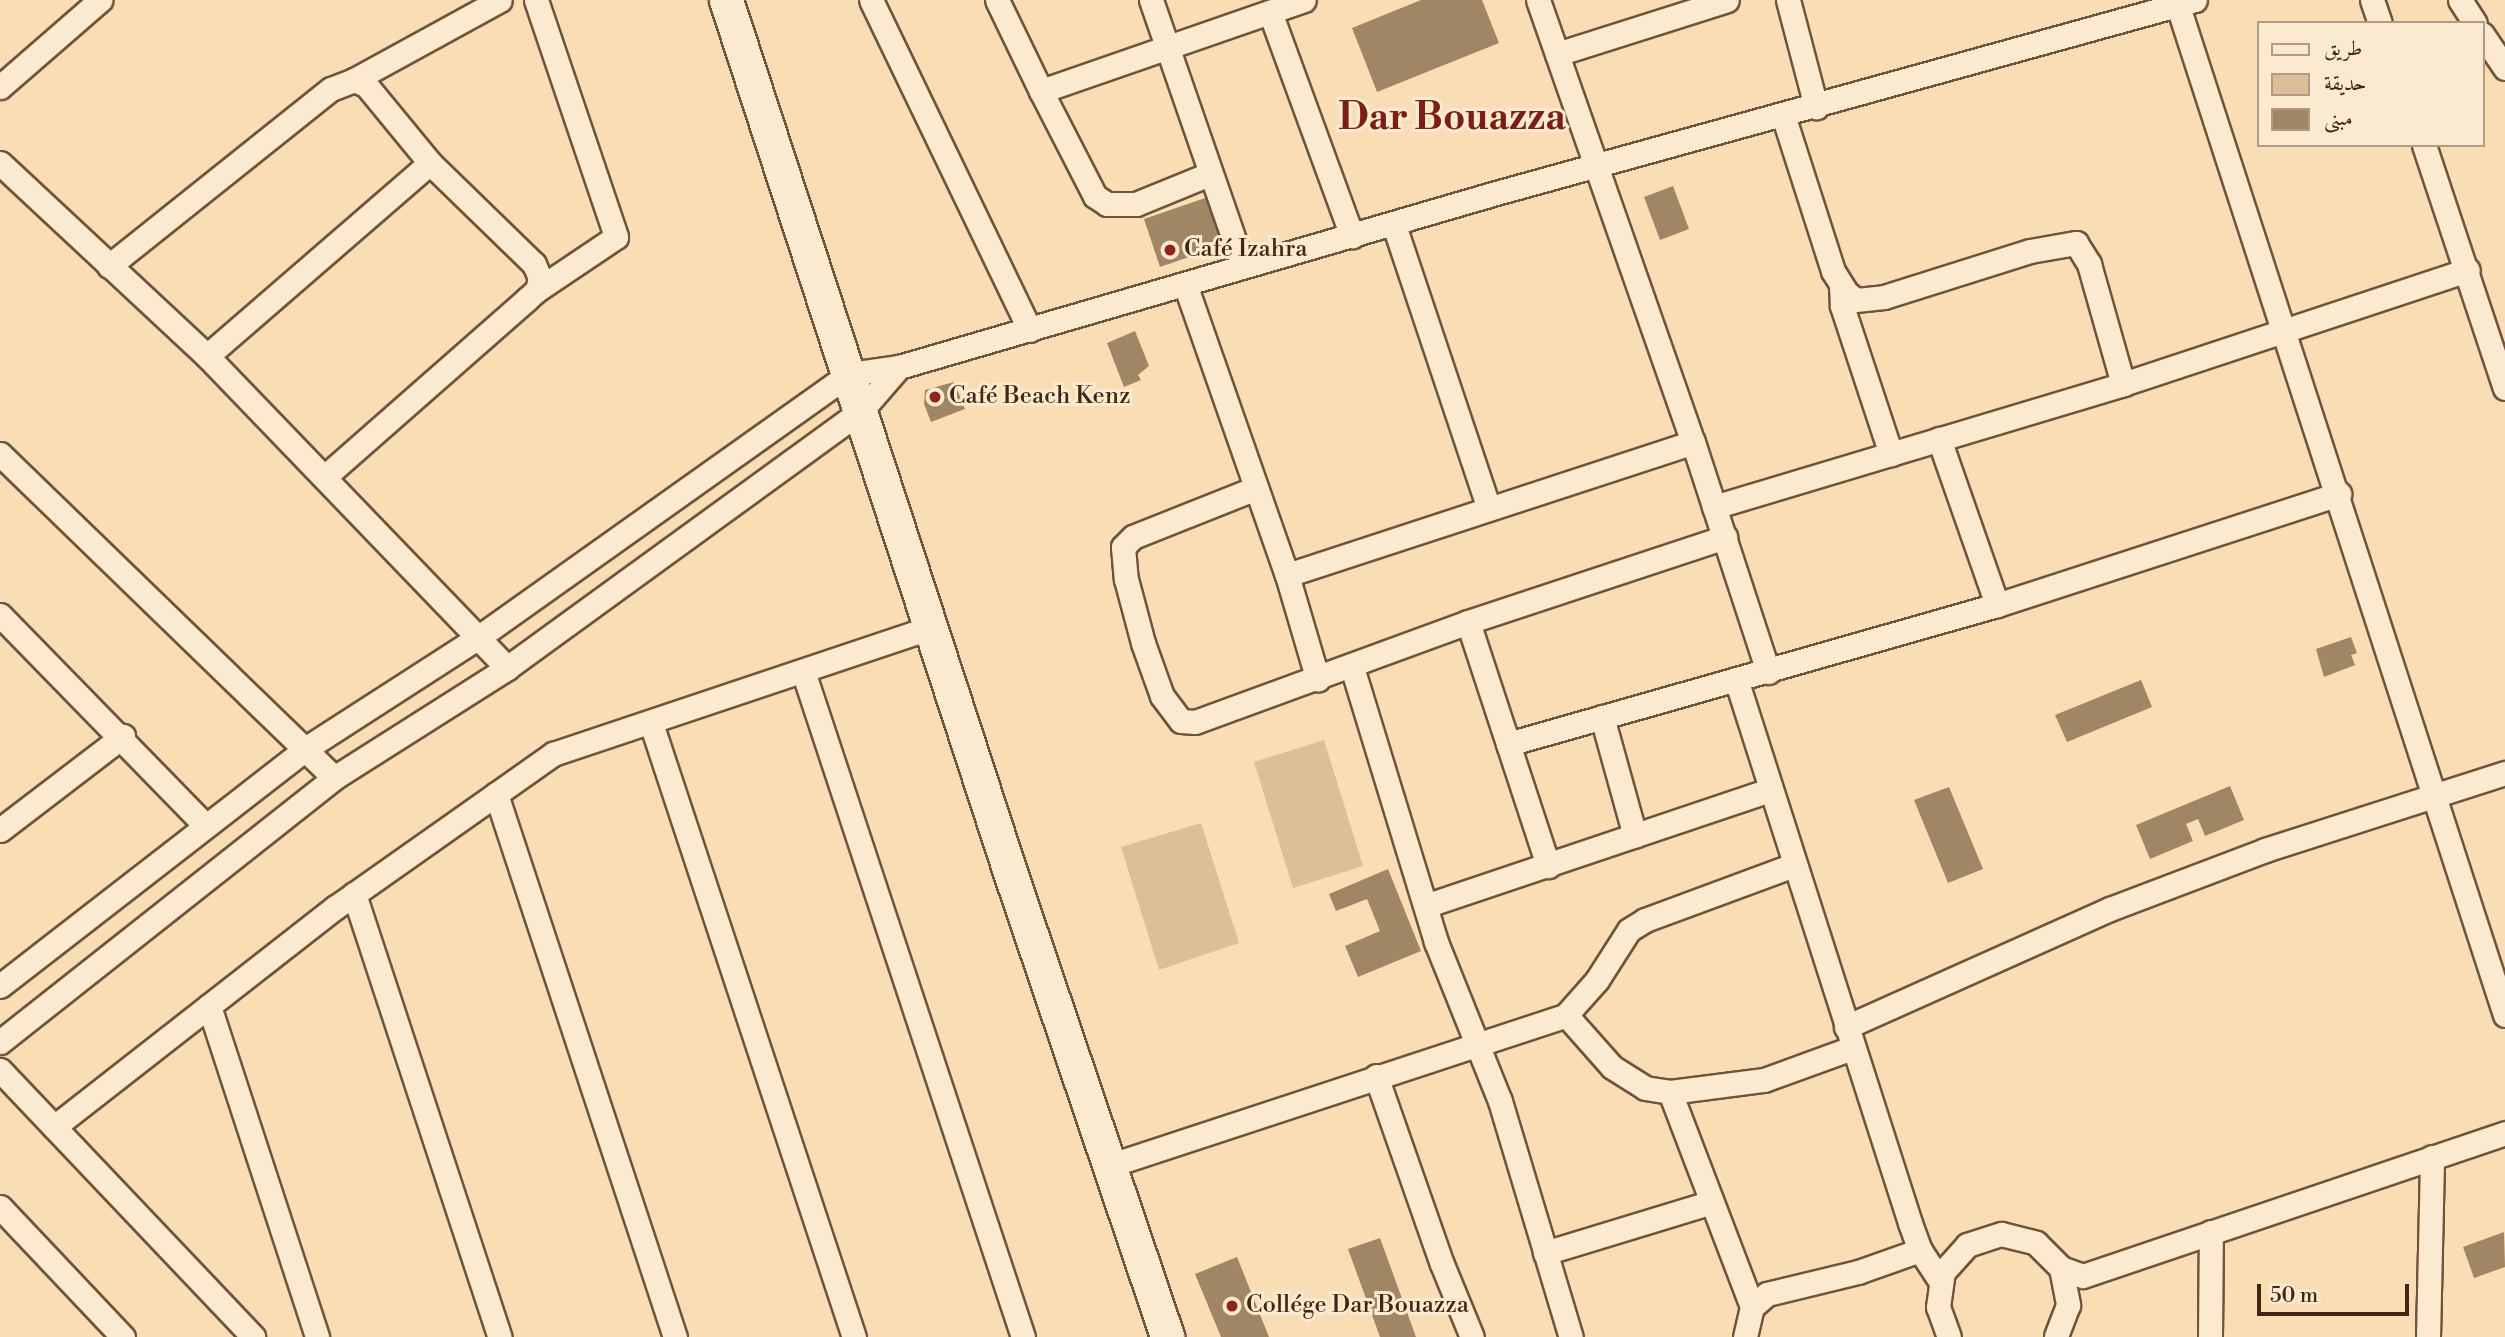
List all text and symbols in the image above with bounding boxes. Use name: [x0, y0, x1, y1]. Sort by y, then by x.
legend: [2256, 21, 2484, 147]
text: طريق: [2324, 36, 2362, 62]
text: حديقة: [2324, 71, 2367, 97]
district label: Dar Bouazza: [1338, 95, 1566, 141]
text: مبنى: [2324, 106, 2353, 132]
place label: Café Izahra: [1184, 236, 1307, 264]
marker: Café Izahra: [1162, 242, 1178, 258]
place label: Café Beach Kenz: [949, 383, 1131, 411]
marker: Café Beach Kenz: [927, 389, 943, 405]
scale bar: [2260, 1270, 2412, 1314]
text: 50 m: [2270, 1283, 2318, 1309]
place label: Collége Dar Bouazza: [1246, 1292, 1469, 1320]
marker: Collége Dar Bouazza: [1224, 1298, 1240, 1314]

